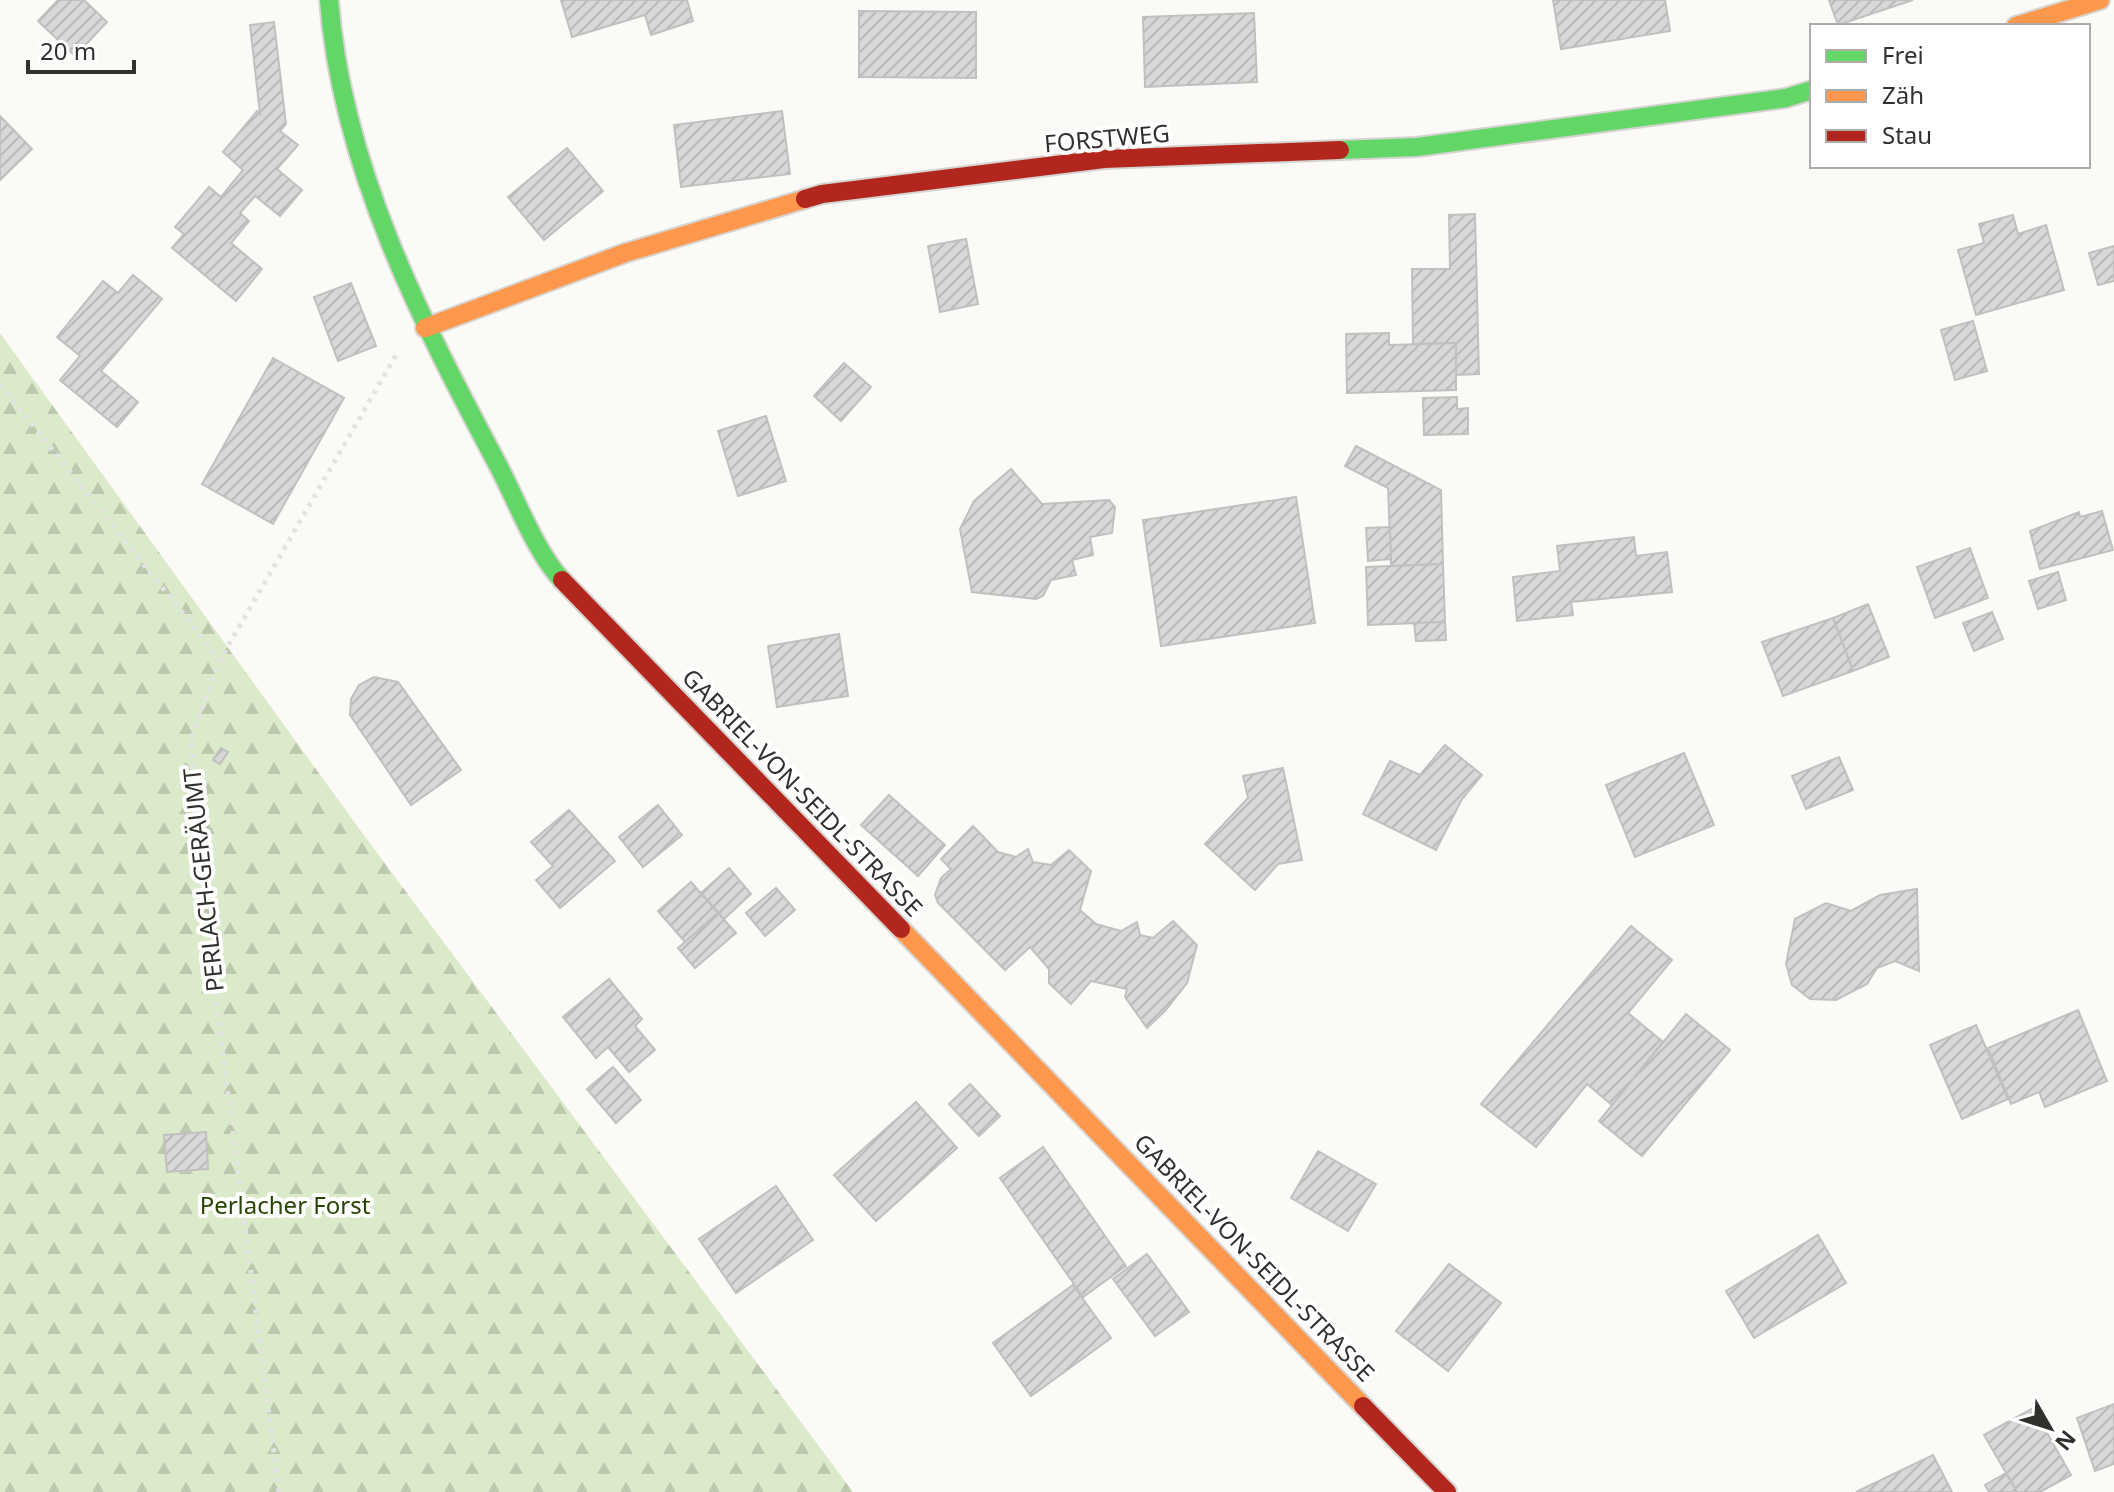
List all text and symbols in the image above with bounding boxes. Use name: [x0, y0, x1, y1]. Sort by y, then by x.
scale bar: [28, 24, 134, 74]
legend: [1810, 24, 2090, 168]
text: 20 m: [40, 34, 96, 67]
text: Frei: [1882, 38, 1924, 71]
text: Zäh: [1882, 78, 1924, 111]
street label: FORSTWEG: [1043, 116, 1171, 159]
text: Stau: [1882, 118, 1932, 151]
street label: GABRIEL-VON-SEIDL-STRASSE: [676, 661, 931, 923]
street label: PERLACH-GERÄUMT: [174, 766, 231, 994]
street label: GABRIEL-VON-SEIDL-STRASSE: [1128, 1126, 1383, 1388]
park label: Perlacher Forst: [200, 1188, 371, 1221]
north arrow: [2010, 1388, 2090, 1468]
text: N: [2049, 1425, 2084, 1458]

